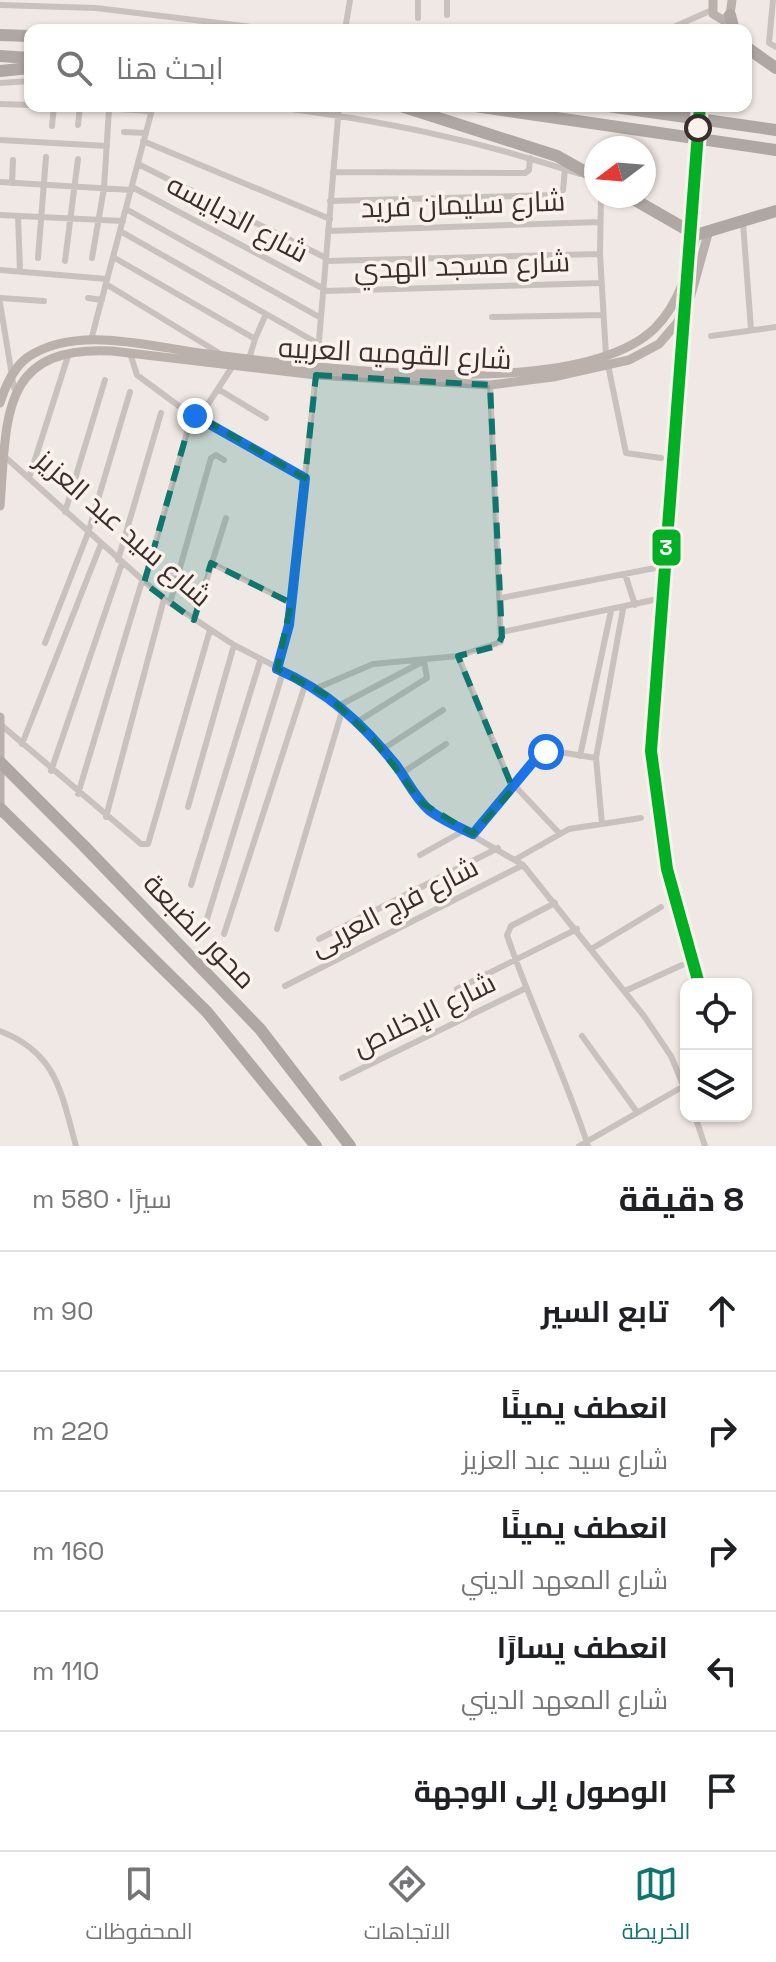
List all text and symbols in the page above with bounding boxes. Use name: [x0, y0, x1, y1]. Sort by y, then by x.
search box: [24, 24, 752, 112]
icon: search: [52, 46, 96, 90]
text: ابحث هنا: [116, 49, 224, 88]
unlabelled marker: [685, 115, 711, 141]
north arrow: [584, 136, 656, 208]
street label: شارع الدبايسه: [161, 166, 315, 271]
street label: شارع سليمان فريد: [360, 182, 566, 227]
street label: شارع مسجد الهدي: [353, 243, 571, 291]
street label: شارع القوميه العربيه: [277, 329, 513, 378]
route end: [177, 398, 213, 434]
street label: شارع سيد عبد العزيز: [26, 440, 219, 615]
line badge: 3: [651, 528, 682, 567]
text: 3: [659, 533, 673, 561]
route start: [528, 734, 564, 770]
street label: شارع فرج العربى: [304, 848, 485, 965]
street label: محور الضبعة: [136, 866, 264, 996]
street label: شارع الإخلاص: [347, 964, 502, 1065]
map controls: [680, 978, 752, 1122]
button: locate: [680, 978, 752, 1050]
button: layers: [680, 1050, 752, 1122]
text: 8 دقيقة: [619, 1178, 744, 1221]
text: سيرًا · 580 m: [32, 1182, 172, 1216]
icon: ahead: [700, 1289, 744, 1333]
text: تابع السير: [541, 1292, 668, 1331]
text: 90 m: [32, 1294, 94, 1328]
text: انعطف يمينًا: [500, 1388, 668, 1427]
icon: right: [700, 1409, 744, 1453]
text: 220 m: [32, 1414, 109, 1448]
text: شارع سيد عبد العزيز: [462, 1443, 668, 1477]
text: انعطف يمينًا: [500, 1508, 668, 1547]
icon: right: [700, 1529, 744, 1573]
text: 160 m: [32, 1534, 105, 1568]
text: شارع المعهد الديني: [461, 1563, 668, 1597]
text: انعطف يسارًا: [497, 1628, 668, 1667]
icon: left: [700, 1649, 744, 1693]
text: 110 m: [32, 1654, 99, 1688]
text: شارع المعهد الديني: [461, 1683, 668, 1717]
icon: arrive: [700, 1769, 744, 1813]
text: الوصول إلى الوجهة: [414, 1772, 668, 1811]
tab: المحفوظات: [86, 1862, 193, 1952]
tab: الاتجاهات: [364, 1862, 451, 1952]
tab: الخريطة: [622, 1862, 690, 1952]

